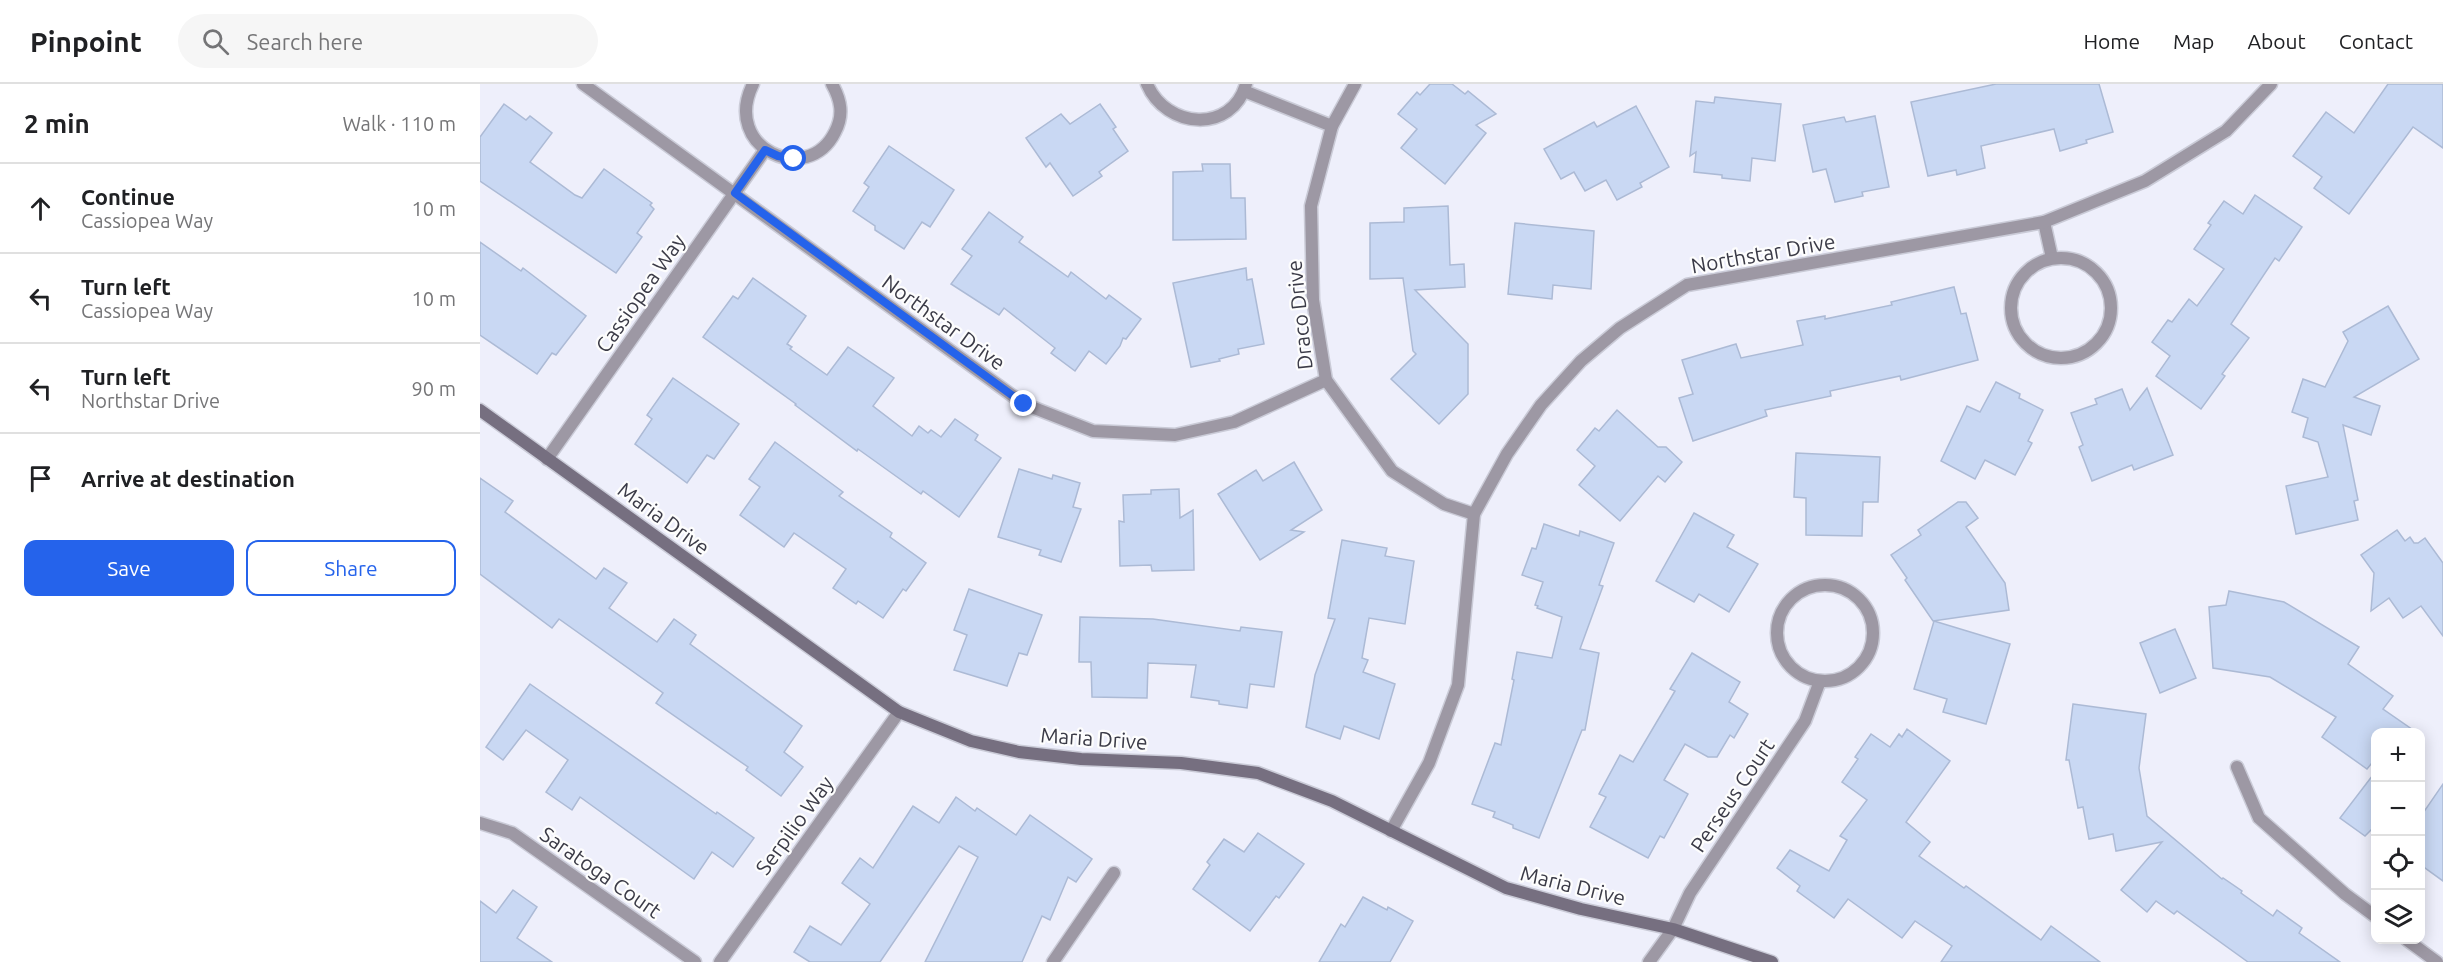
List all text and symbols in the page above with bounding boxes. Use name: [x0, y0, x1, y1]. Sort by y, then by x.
search box: [178, 14, 598, 68]
icon: search: [199, 25, 232, 58]
text: Pinpoint: [30, 26, 142, 57]
text: Search here: [247, 29, 363, 54]
text: Home: [2083, 29, 2140, 53]
text: Map: [2173, 29, 2214, 53]
text: About: [2247, 29, 2306, 53]
text: Contact: [2339, 29, 2413, 53]
text: 2 min: [24, 109, 90, 138]
text: Walk · 110 m: [343, 112, 456, 135]
route start: [780, 145, 806, 171]
text: Continue: [81, 184, 175, 209]
icon: ahead: [24, 192, 57, 225]
text: 10 m: [412, 197, 456, 220]
text: Cassiopea Way: [81, 209, 213, 232]
street label: Cassiopea Way: [590, 229, 690, 357]
street label: Northstar Drive: [1689, 229, 1837, 277]
street label: Draco Drive: [1281, 259, 1317, 371]
street label: Northstar Drive: [878, 269, 1010, 375]
text: Turn left: [81, 274, 171, 299]
icon: left: [24, 282, 57, 315]
text: 10 m: [412, 287, 456, 310]
text: Cassiopea Way: [81, 299, 213, 322]
text: Turn left: [81, 364, 171, 389]
icon: left: [24, 372, 57, 405]
text: 90 m: [412, 377, 456, 400]
text: Northstar Drive: [81, 389, 220, 412]
route end: [1010, 390, 1036, 416]
icon: arrive: [24, 462, 57, 495]
text: Arrive at destination: [81, 466, 295, 491]
street label: Maria Drive: [614, 477, 714, 559]
button: Save: [24, 540, 234, 596]
button: Share: [246, 540, 456, 596]
street label: Maria Drive: [1040, 722, 1148, 754]
map controls: [2371, 728, 2425, 944]
button: +: [2371, 728, 2425, 782]
street label: Perseus Court: [1685, 734, 1779, 856]
street label: Serpilio Way: [750, 771, 838, 879]
button: −: [2371, 782, 2425, 836]
street label: Saratoga Court: [536, 821, 666, 923]
button: locate: [2371, 836, 2425, 890]
street label: Maria Drive: [1518, 860, 1628, 910]
button: layers: [2371, 890, 2425, 944]

